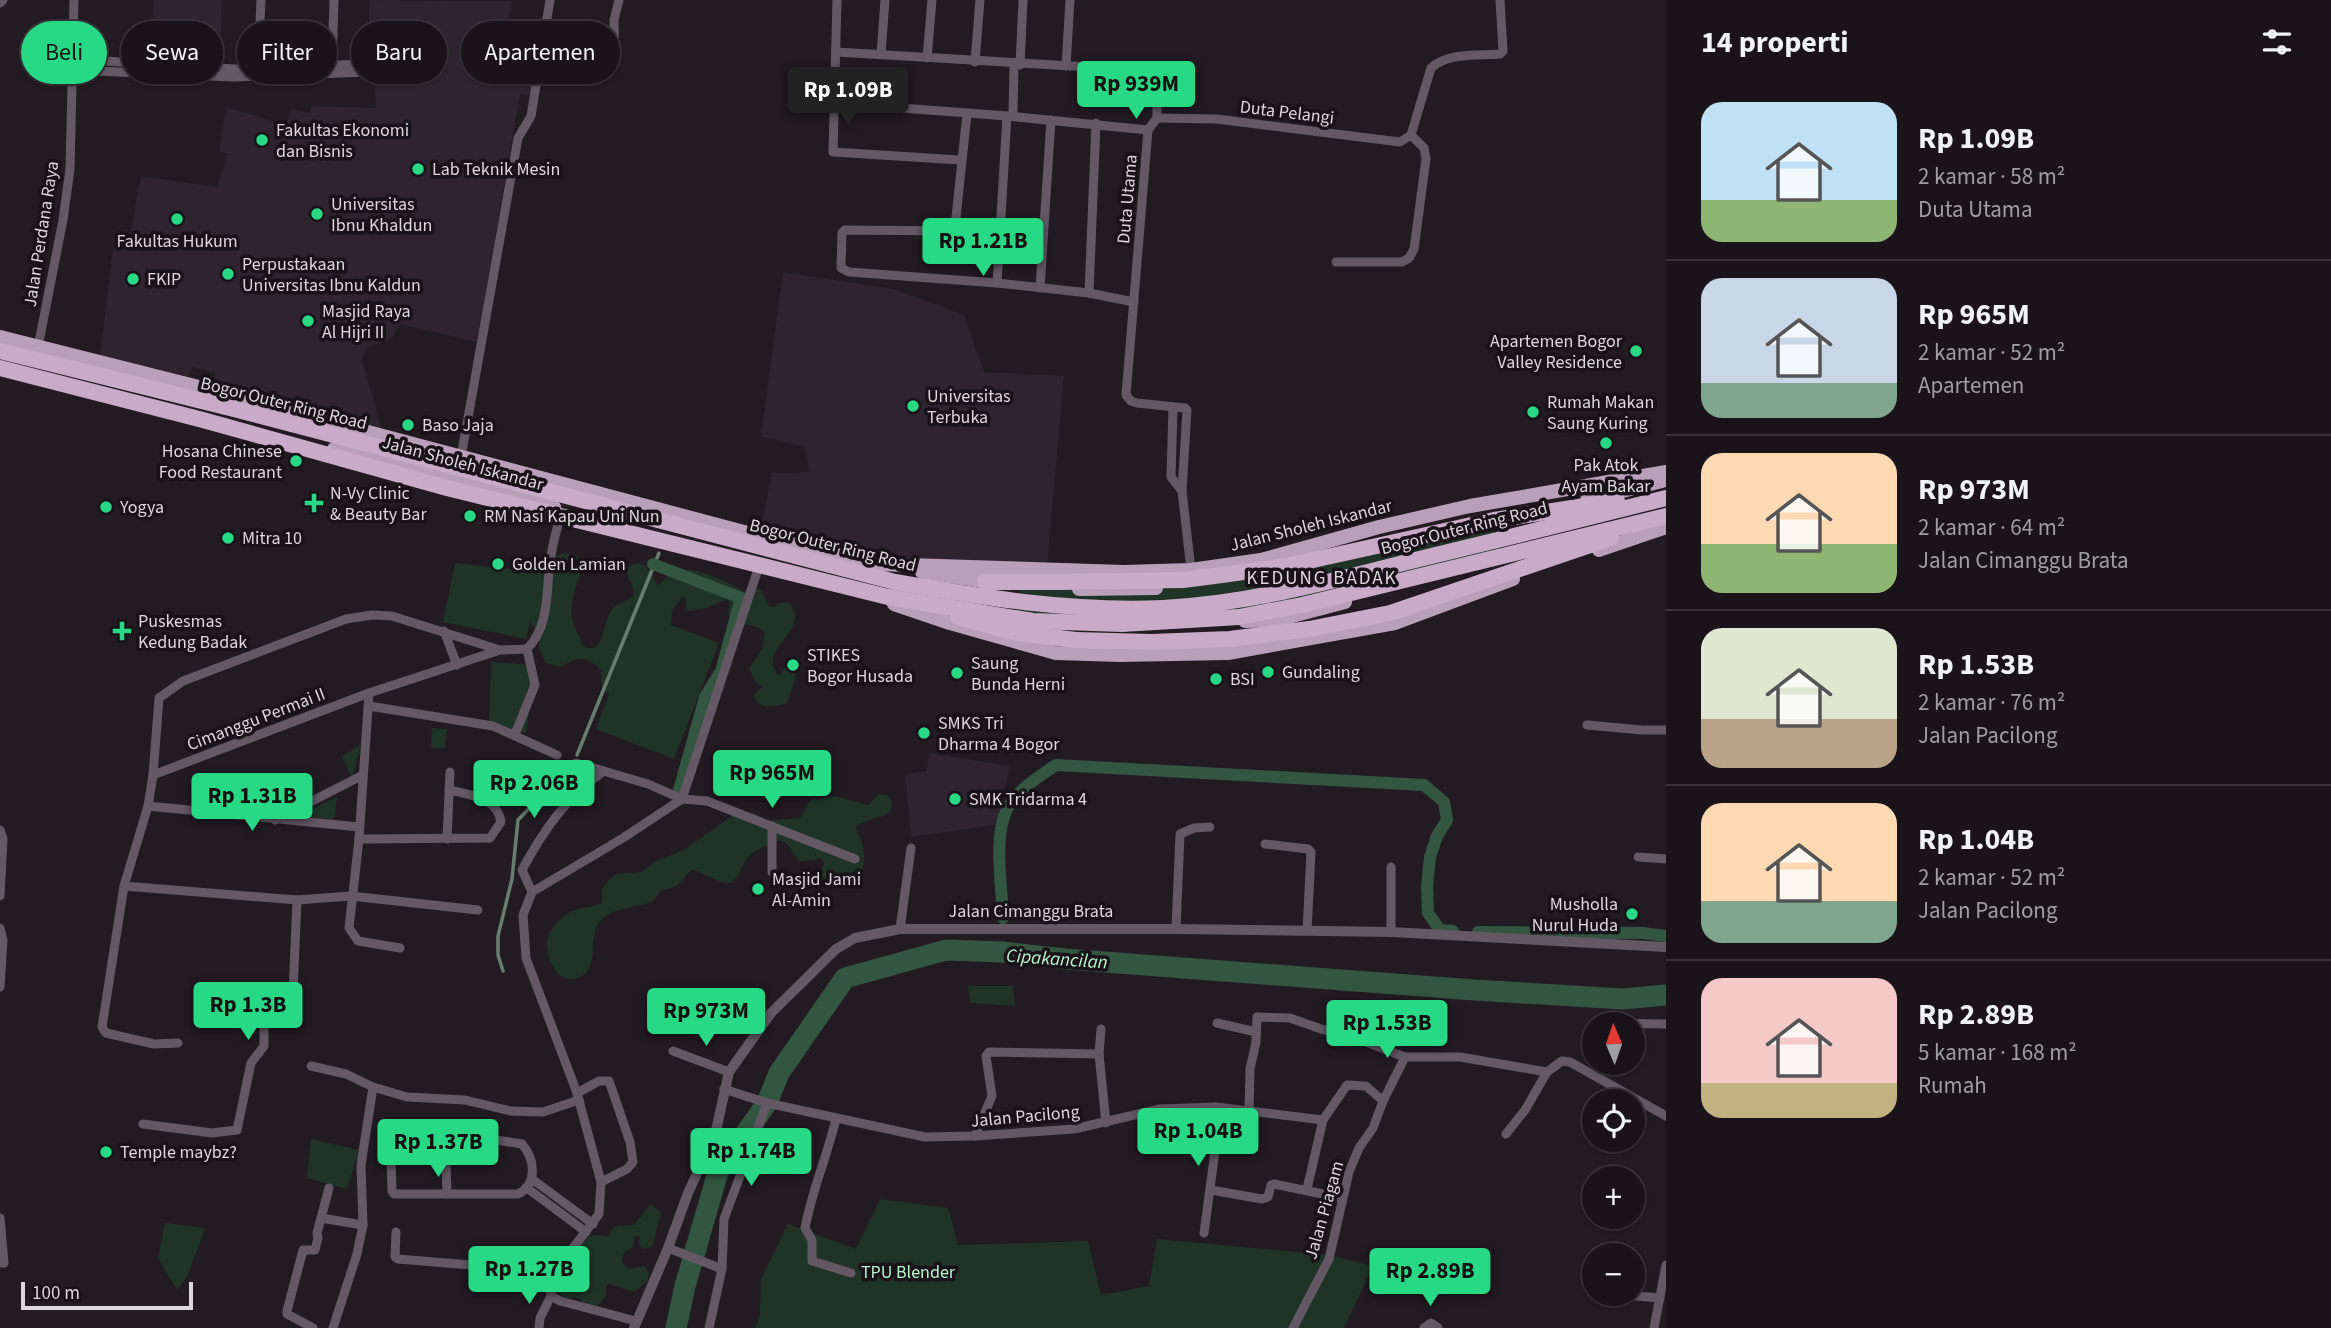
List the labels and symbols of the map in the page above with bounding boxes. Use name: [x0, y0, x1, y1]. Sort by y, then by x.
pin: Rp 939M: [1071, 61, 1201, 121]
pin: Rp 1.09B: [776, 68, 920, 127]
street label: Duta Pelangi: [1238, 94, 1336, 131]
place label: Fakultas Ekonomi dan Bisnis: [276, 118, 409, 164]
marker: Fakultas Ekonomi dan Bisnis: [254, 132, 270, 148]
street label: Duta Utama: [1111, 153, 1144, 245]
place label: Lab Teknik Mesin: [432, 157, 560, 182]
street label: Jalan Perdana Raya: [18, 159, 65, 309]
marker: Lab Teknik Mesin: [410, 161, 426, 177]
place label: Universitas Ibnu Khaldun: [331, 192, 432, 238]
marker: Universitas Ibnu Khaldun: [309, 206, 325, 222]
marker: Fakultas Hukum: [169, 211, 185, 227]
pin: Rp 1.21B: [911, 218, 1055, 278]
place label: Fakultas Hukum: [116, 229, 238, 254]
place label: Perpustakaan Universitas Ibnu Kaldun: [242, 252, 421, 298]
marker: Perpustakaan Universitas Ibnu Kaldun: [220, 266, 236, 282]
place label: FKIP: [147, 267, 181, 292]
marker: FKIP: [125, 271, 141, 287]
place label: Masjid Raya Al Hijri II: [322, 299, 411, 345]
marker: Masjid Raya Al Hijri II: [300, 313, 316, 329]
place label: Apartemen Bogor Valley Residence: [1490, 329, 1623, 375]
marker: Apartemen Bogor Valley Residence: [1628, 343, 1644, 359]
street label: Bogor Outer Ring Road: [198, 371, 370, 436]
place label: Universitas Terbuka: [927, 384, 1011, 430]
place label: Rumah Makan Saung Kuring: [1547, 390, 1654, 436]
marker: Universitas Terbuka: [905, 398, 921, 414]
marker: Rumah Makan Saung Kuring: [1525, 404, 1541, 420]
place label: Baso Jaja: [422, 413, 494, 438]
marker: Baso Jaja: [400, 417, 416, 433]
street label: Jalan Sholeh Iskandar: [379, 430, 547, 497]
marker: Pak Atok Ayam Bakar: [1598, 435, 1614, 451]
place label: Hosana Chinese Food Restaurant: [159, 439, 282, 485]
marker: Hosana Chinese Food Restaurant: [288, 453, 304, 469]
place label: Pak Atok Ayam Bakar: [1562, 453, 1651, 499]
place label: N-Vy Clinic & Beauty Bar: [330, 481, 427, 527]
marker: N-Vy Clinic & Beauty Bar: [304, 493, 324, 513]
street label: Jalan Sholeh Iskandar: [1228, 493, 1395, 558]
place label: Yogya: [119, 495, 164, 520]
street label: Bogor Outer Ring Road: [1378, 496, 1550, 561]
marker: Yogya: [98, 499, 114, 515]
place label: RM Nasi Kapau Uni Nun: [484, 504, 660, 529]
marker: RM Nasi Kapau Uni Nun: [462, 508, 478, 524]
street label: Bogor Outer Ring Road: [747, 513, 919, 578]
place label: Mitra 10: [242, 526, 302, 551]
marker: Mitra 10: [220, 530, 236, 546]
place label: Golden Lamian: [512, 552, 626, 577]
marker: Golden Lamian: [490, 556, 506, 572]
district label: KEDUNG BADAK: [1246, 565, 1398, 592]
place label: Puskesmas Kedung Badak: [138, 609, 247, 655]
marker: Puskesmas Kedung Badak: [112, 621, 132, 641]
place label: STIKES Bogor Husada: [807, 643, 913, 689]
place label: Saung Bunda Herni: [971, 651, 1065, 697]
marker: STIKES Bogor Husada: [785, 657, 801, 673]
place label: Gundaling: [1282, 660, 1360, 685]
marker: Gundaling: [1260, 664, 1276, 680]
marker: Saung Bunda Herni: [949, 665, 965, 681]
place label: BSI: [1230, 667, 1255, 692]
marker: BSI: [1208, 671, 1224, 687]
street label: Cimanggu Permai II: [183, 682, 329, 757]
place label: SMKS Tri Dharma 4 Bogor: [938, 711, 1060, 757]
marker: SMKS Tri Dharma 4 Bogor: [916, 725, 932, 741]
pin: Rp 965M: [707, 750, 837, 810]
pin: Rp 2.06B: [462, 760, 606, 820]
pin: Rp 1.31B: [180, 774, 324, 833]
place label: SMK Tridarma 4: [969, 787, 1087, 812]
marker: SMK Tridarma 4: [947, 791, 963, 807]
place label: Masjid Jami Al-Amin: [772, 867, 861, 913]
marker: Masjid Jami Al-Amin: [750, 881, 766, 897]
place label: Musholla Nurul Huda: [1532, 892, 1618, 938]
street label: Jalan Cimanggu Brata: [949, 899, 1113, 924]
marker: Musholla Nurul Huda: [1624, 906, 1640, 922]
water label: Cipakancilan: [1005, 942, 1109, 977]
pin: Rp 1.3B: [183, 982, 313, 1042]
pin: Rp 973M: [641, 988, 771, 1048]
pin: Rp 1.53B: [1315, 1000, 1459, 1060]
north arrow: [1582, 1012, 1645, 1074]
street label: Jalan Pacilong: [970, 1099, 1081, 1134]
pin: Rp 1.04B: [1126, 1108, 1270, 1168]
pin: Rp 1.37B: [366, 1120, 510, 1179]
pin: Rp 1.74B: [679, 1128, 823, 1188]
place label: Temple maybz?: [120, 1140, 237, 1165]
marker: Temple maybz?: [98, 1144, 114, 1160]
street label: Jalan Piagam: [1299, 1158, 1350, 1262]
pin: Rp 1.27B: [457, 1246, 601, 1306]
pin: Rp 2.89B: [1358, 1248, 1502, 1308]
park label: TPU Blender: [861, 1260, 956, 1285]
scale bar: [21, 1279, 192, 1311]

